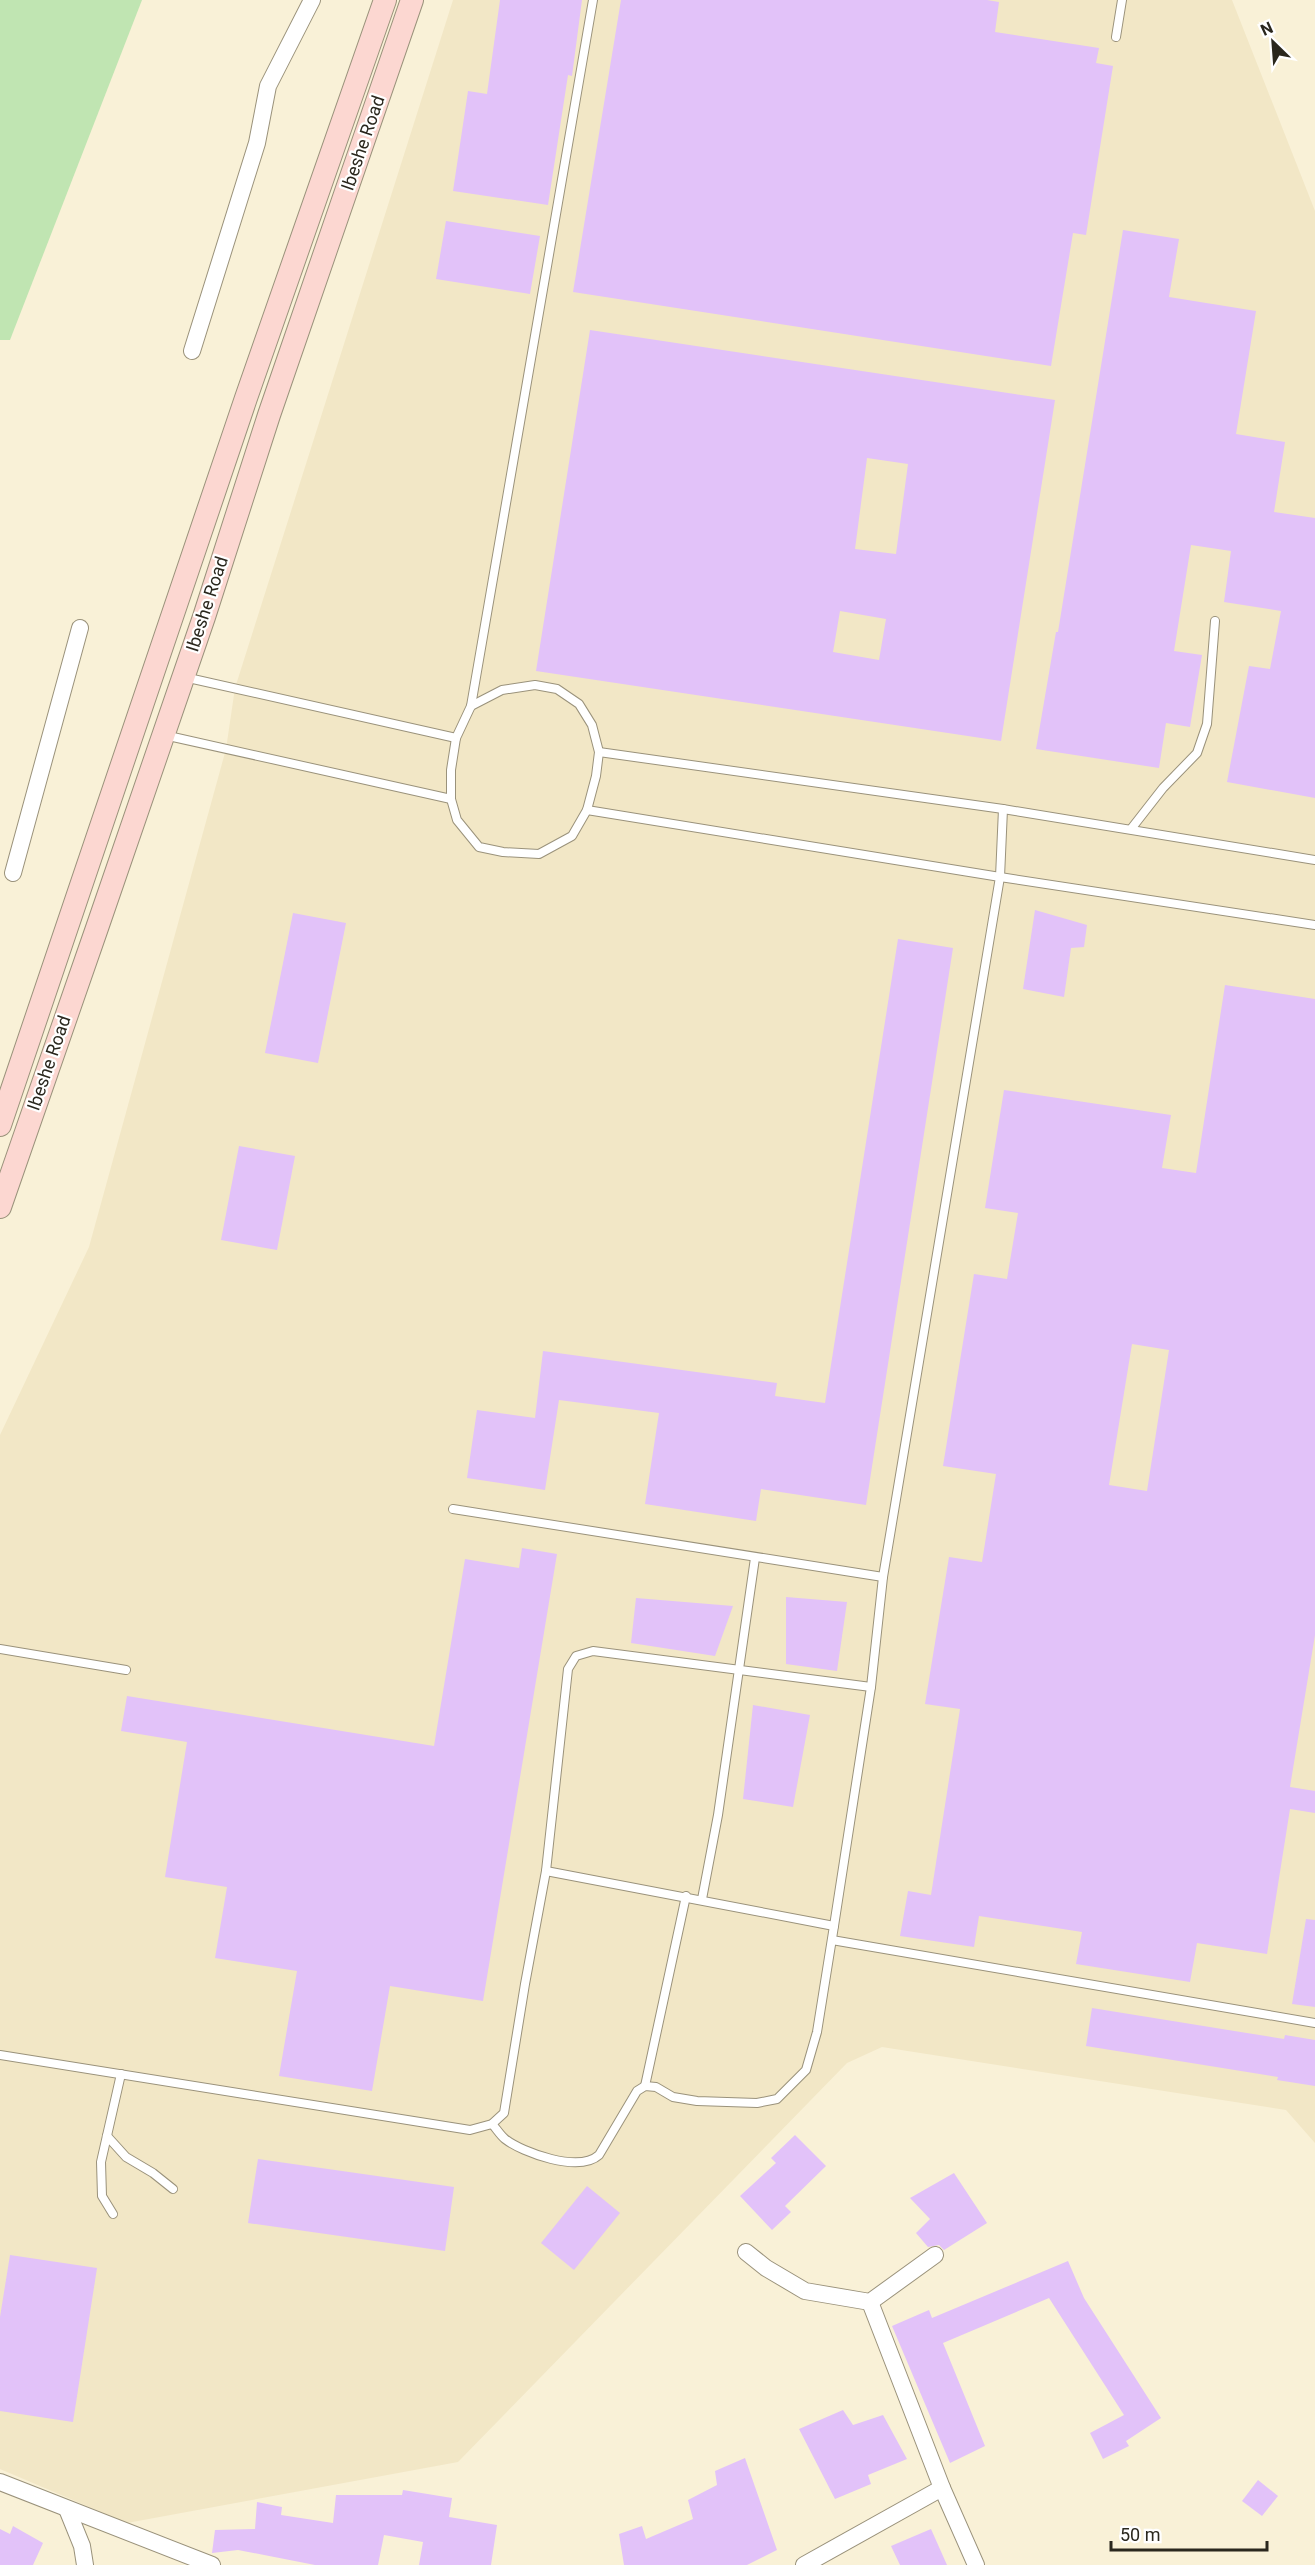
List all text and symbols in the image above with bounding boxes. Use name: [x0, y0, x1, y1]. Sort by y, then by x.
north arrow: [1243, 12, 1303, 72]
text: N: [1258, 18, 1276, 40]
street label: Ibeshe Road: [336, 93, 389, 193]
street label: Ibeshe Road: [181, 553, 232, 654]
street label: Ibeshe Road: [22, 1013, 75, 1113]
scale bar: [1111, 2514, 1267, 2552]
text: 50 m: [1120, 2524, 1160, 2545]

